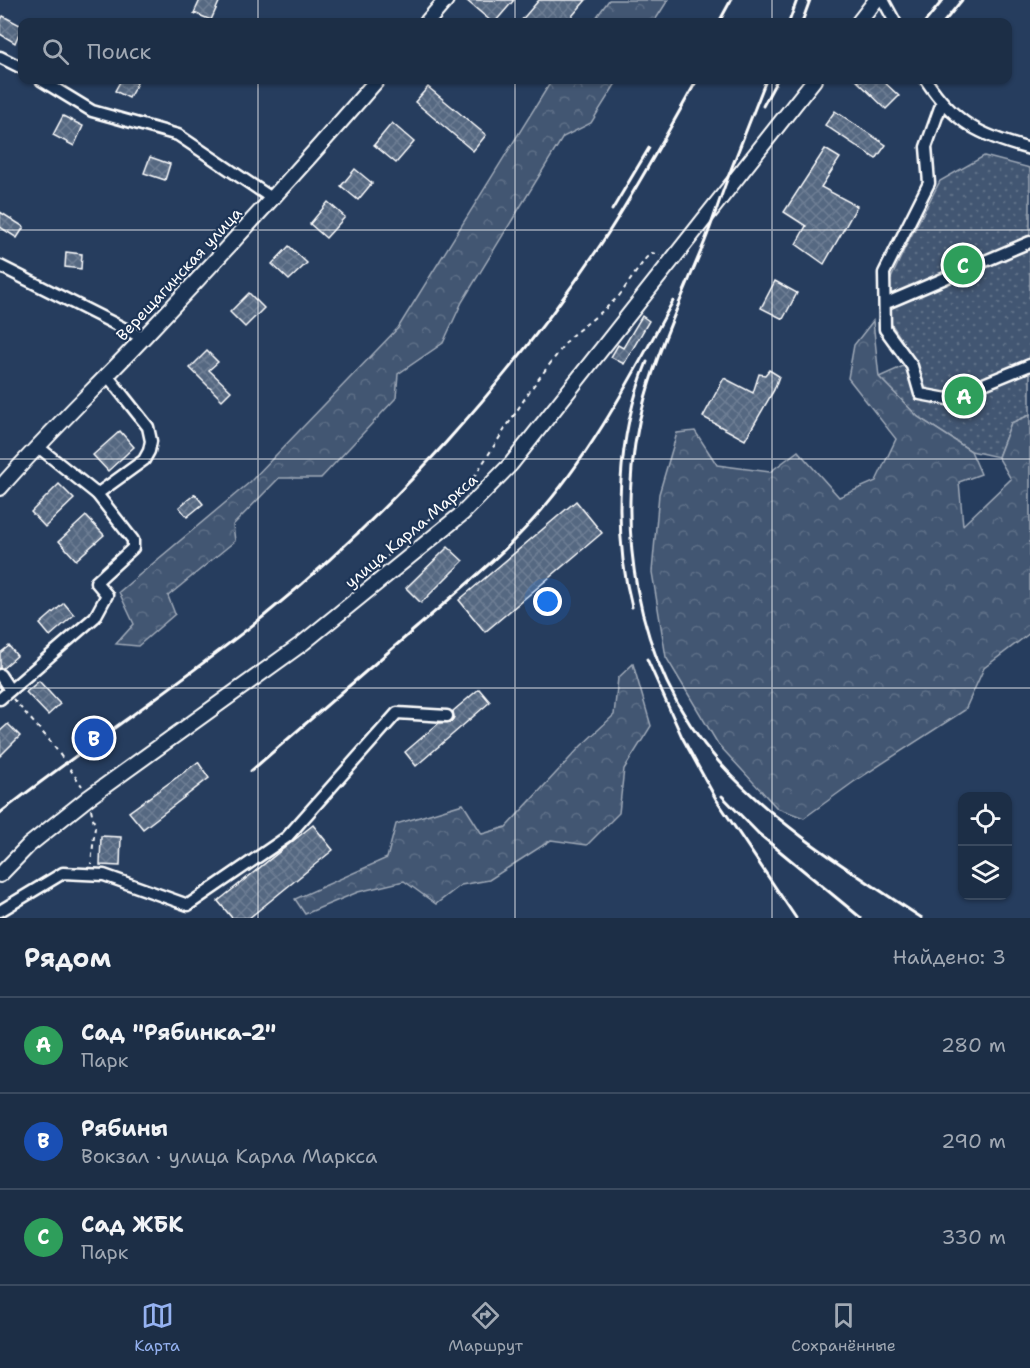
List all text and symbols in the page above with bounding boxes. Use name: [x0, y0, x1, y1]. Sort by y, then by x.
search box: [18, 18, 1012, 84]
icon: search: [39, 35, 72, 68]
text: Поиск: [87, 37, 151, 66]
street label: Верещагинская улица: [111, 203, 247, 345]
pin: C: [944, 242, 982, 288]
pin: A: [944, 374, 984, 418]
street label: улица Карла Маркса: [340, 469, 482, 593]
your location: [533, 587, 562, 616]
pin: B: [74, 716, 113, 760]
map controls: [958, 792, 1012, 900]
button: locate: [958, 792, 1012, 846]
button: layers: [958, 846, 1012, 900]
text: Рядом: [24, 940, 111, 975]
text: Найдено: 3: [893, 944, 1006, 970]
text: Сад "Рябинка-2": [81, 1018, 276, 1047]
text: A: [36, 1032, 51, 1058]
text: 280 m: [941, 1032, 1006, 1058]
text: Парк: [81, 1047, 128, 1073]
text: Рябины: [81, 1114, 168, 1143]
text: B: [37, 1128, 50, 1154]
text: 290 m: [941, 1128, 1006, 1154]
text: Вокзал · улица Карла Маркса: [81, 1143, 378, 1169]
text: Сад ЖБК: [81, 1210, 183, 1239]
text: C: [37, 1224, 50, 1250]
text: 330 m: [942, 1224, 1006, 1250]
text: Парк: [81, 1239, 128, 1265]
tab: Карта: [134, 1299, 180, 1356]
tab: Маршрут: [448, 1299, 523, 1356]
tab: Сохранённые: [791, 1299, 896, 1356]

